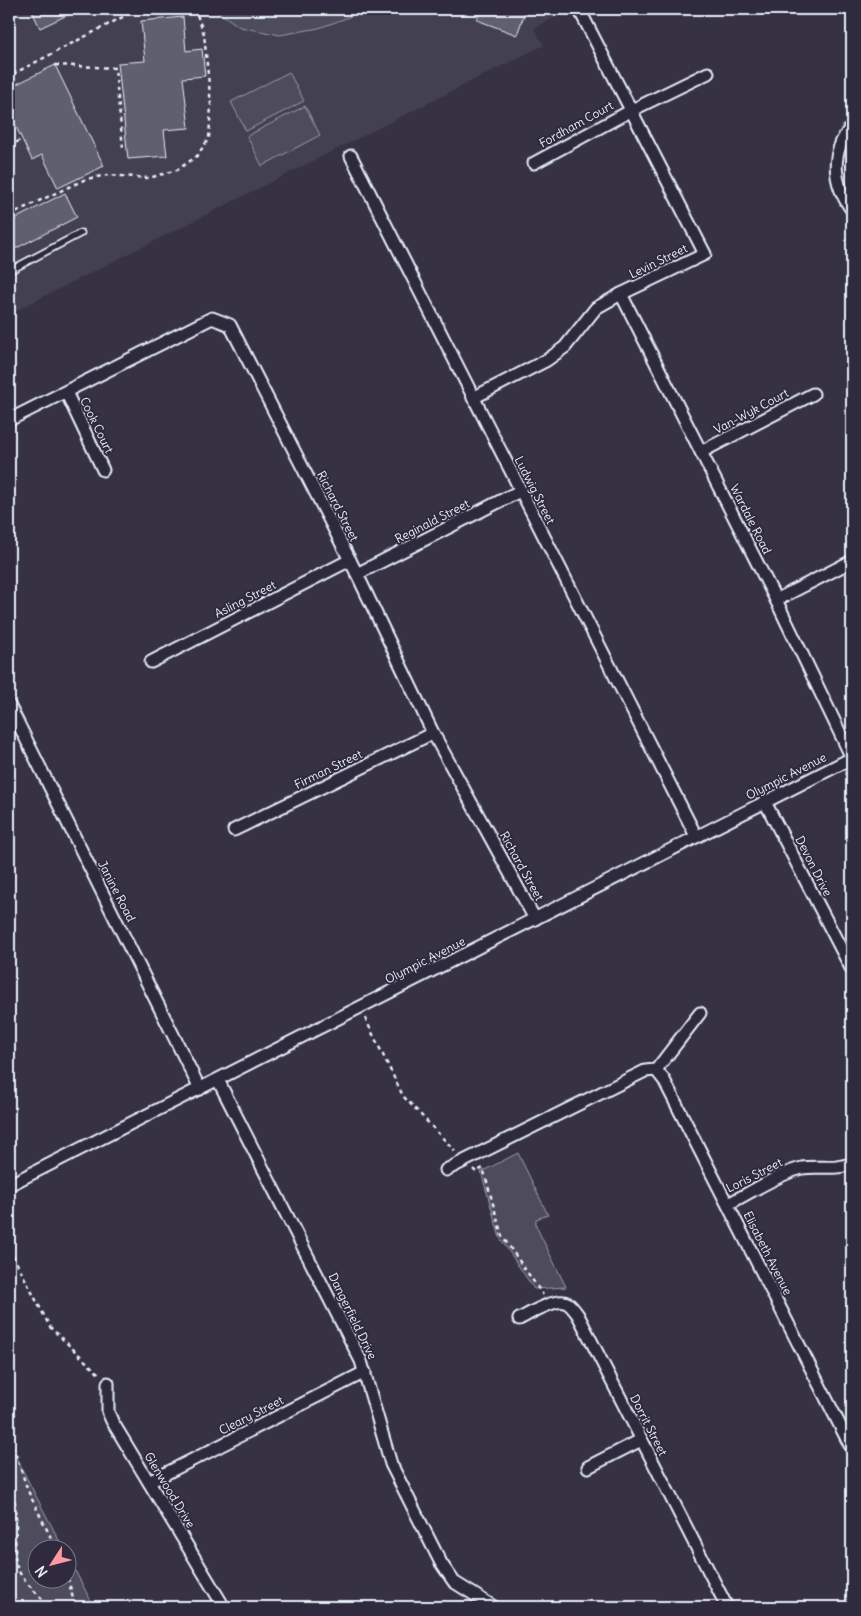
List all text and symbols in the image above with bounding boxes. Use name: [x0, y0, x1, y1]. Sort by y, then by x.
street label: Fordham Court: [536, 97, 616, 151]
street label: Levin Street: [626, 240, 690, 282]
street label: Van-Wyk Court: [711, 385, 791, 437]
street label: Cook Court: [77, 394, 117, 456]
street label: Ludwig Street: [511, 454, 559, 526]
street label: Richard Street: [314, 468, 362, 544]
street label: Wardale Road: [727, 482, 775, 556]
street label: Reginald Street: [392, 496, 472, 546]
street label: Asling Street: [212, 577, 278, 621]
street label: Firman Street: [292, 746, 364, 792]
street label: Olympic Avenue: [743, 749, 829, 803]
street label: Richard Street: [497, 829, 547, 903]
street label: Devon Drive: [792, 833, 836, 899]
street label: Janine Road: [95, 858, 139, 924]
street label: Olympic Avenue: [382, 933, 468, 987]
street label: Loris Street: [723, 1154, 785, 1196]
street label: Elisabeth Avenue: [740, 1209, 796, 1297]
street label: Dangerfield Drive: [326, 1270, 380, 1362]
street label: Cleary Street: [216, 1392, 286, 1438]
street label: Dorrit Street: [627, 1392, 671, 1458]
street label: Glenwood Drive: [141, 1449, 199, 1531]
north arrow: [28, 1538, 78, 1588]
text: N: [31, 1562, 52, 1581]

